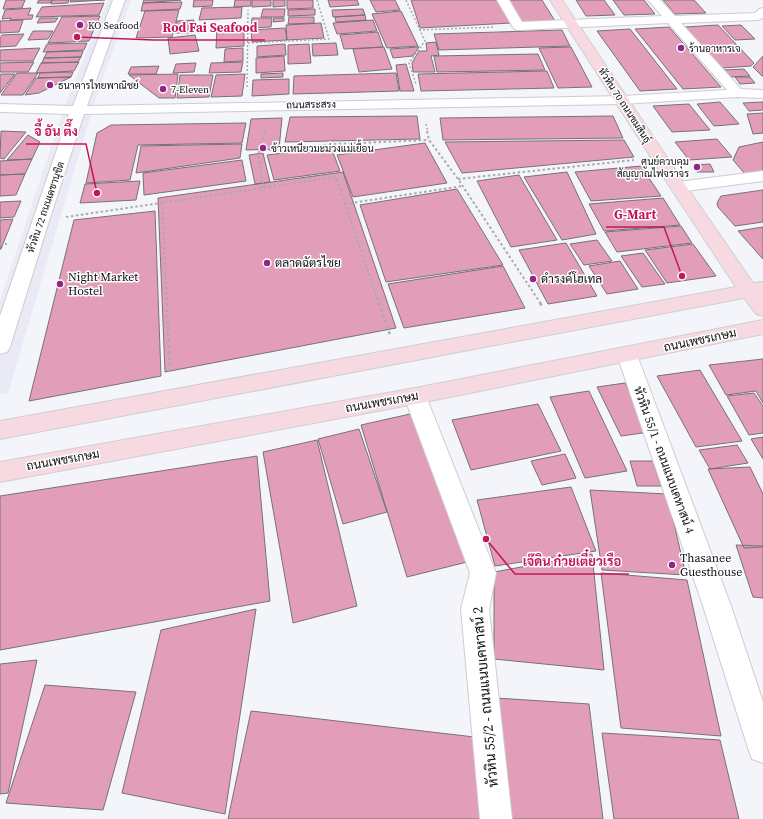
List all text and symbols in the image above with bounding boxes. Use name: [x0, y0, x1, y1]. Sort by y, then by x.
callout: Rod Fai Seafood: [154, 15, 265, 40]
place label: KO Seafood: [88, 19, 139, 32]
text: Rod Fai Seafood: [162, 19, 258, 36]
marker: KO Seafood: [75, 20, 85, 30]
place label: ร้านอาหารเจ: [689, 42, 741, 55]
marker: ร้านอาหารเจ: [676, 43, 686, 53]
street label: หัวหิน 70 ถนนชมสินธุ์: [595, 65, 655, 146]
place label: ธนาคารไทยพาณิชย์: [58, 78, 139, 92]
marker: ธนาคารไทยพาณิชย์: [45, 80, 55, 90]
place label: 7-Eleven: [171, 83, 209, 96]
marker: 7-Eleven: [158, 84, 168, 94]
street label: ถนนสระสรง: [286, 98, 336, 111]
text: จี้ อัน ตึ๊ง: [34, 118, 78, 140]
callout: จี้ อัน ตึ๊ง: [26, 119, 86, 144]
place label: ข้าวเหนียวมะม่วงแม่เยื้อน: [271, 139, 374, 155]
marker: ข้าวเหนียวมะม่วงแม่เยื้อน: [258, 143, 268, 153]
place label: ศูนย์ควบคุม สัญญาณไฟจราจร: [617, 154, 689, 180]
street label: หัวหิน 72 ถนนเดชานุชิต: [24, 160, 68, 255]
marker: ศูนย์ควบคุม สัญญาณไฟจราจร: [692, 162, 702, 172]
callout: G-Mart: [606, 202, 664, 227]
text: G-Mart: [614, 206, 656, 223]
place label: ตลาดฉัตรไชย: [275, 255, 341, 271]
marker: ตลาดฉัตรไชย: [262, 258, 272, 268]
place label: Night Market Hostel: [68, 269, 138, 299]
place label: ดำรงค์โฮเทล: [541, 271, 602, 287]
marker: ดำรงค์โฮเทล: [528, 274, 538, 284]
marker: Night Market Hostel: [55, 279, 65, 289]
street label: ถนนเพชรเกษม: [662, 324, 738, 356]
street label: หัวหิน 55/1 - ถนนแนบเคหาสน์ 4: [630, 384, 698, 536]
street label: ถนนเพชรเกษม: [344, 388, 420, 416]
street label: ถนนเพชรเกษม: [25, 446, 101, 474]
text: เจ๊ดิน ก๋วยเตี๋ยวเรือ: [523, 548, 621, 570]
callout: เจ๊ดิน ก๋วยเตี๋ยวเรือ: [515, 549, 629, 574]
place label: Thasanee Guesthouse: [680, 550, 742, 580]
marker: Thasanee Guesthouse: [667, 560, 677, 570]
street label: หัวหิน 55/2 - ถนนแนบเคหาสน์ 2: [467, 606, 503, 788]

